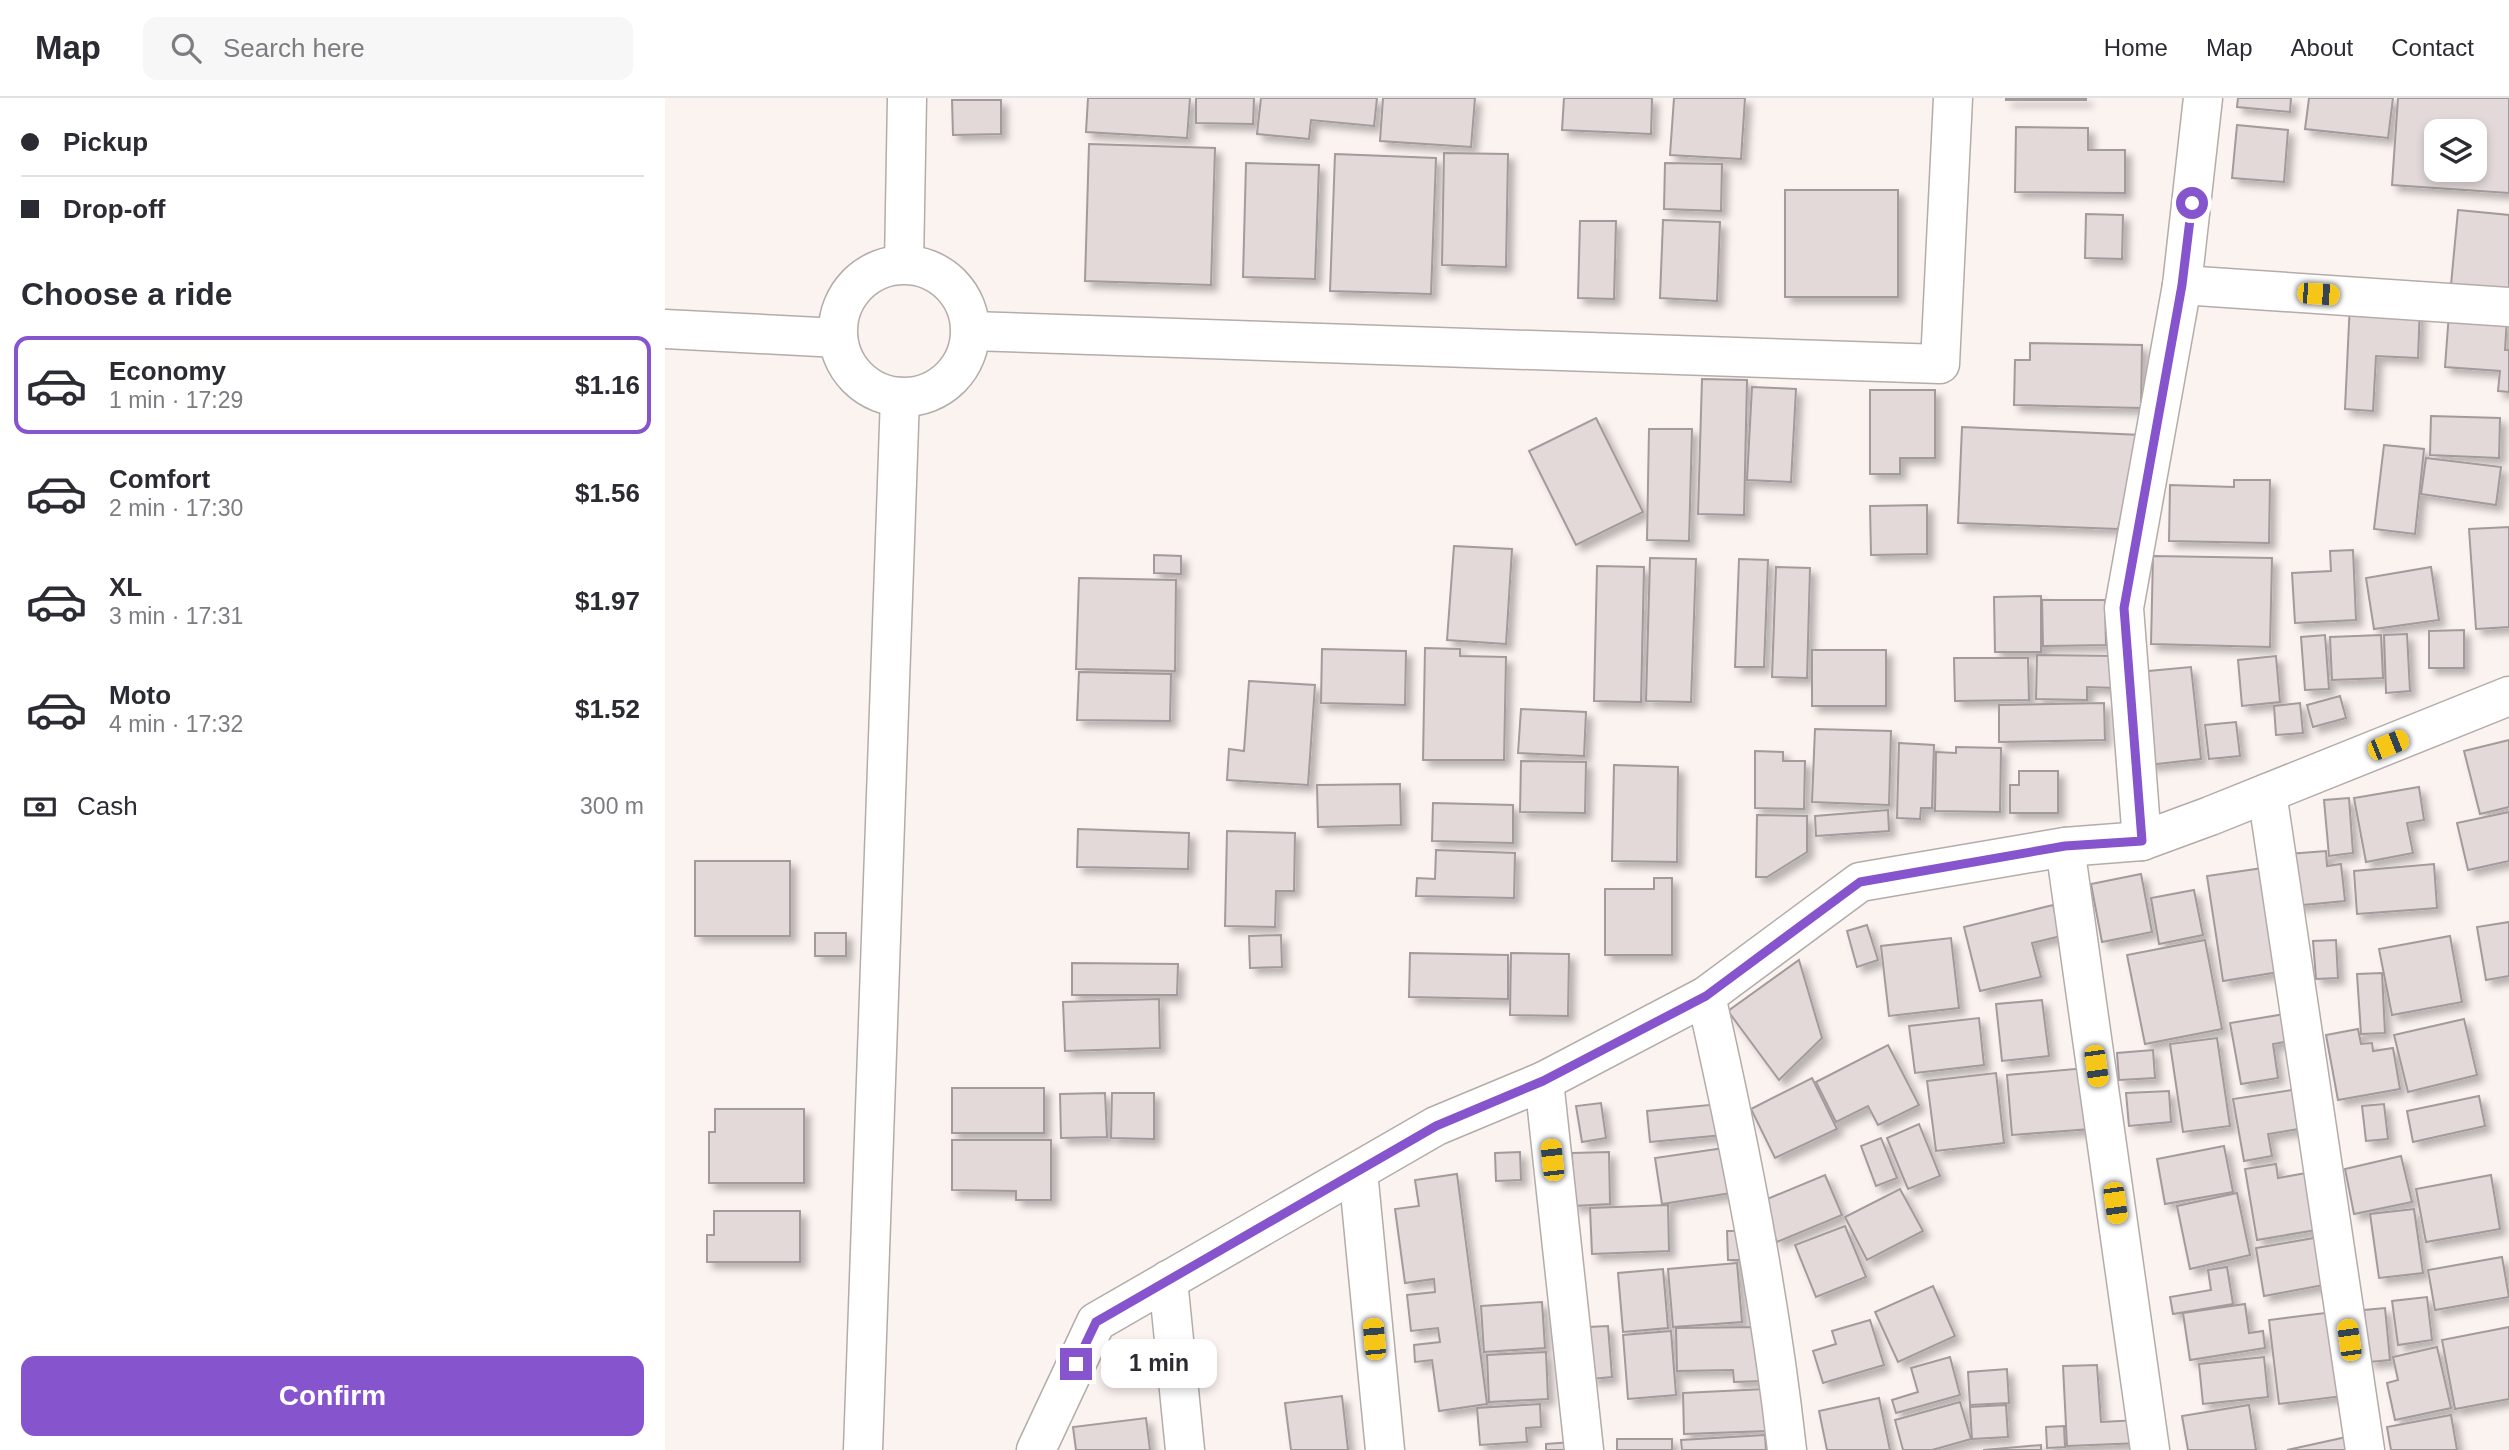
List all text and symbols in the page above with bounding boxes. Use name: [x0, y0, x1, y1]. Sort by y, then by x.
search box: [143, 17, 633, 80]
text: Map: [35, 29, 101, 66]
icon: search: [167, 29, 205, 67]
text: Search here: [223, 33, 365, 63]
text: Home: [2104, 34, 2168, 61]
text: Map: [2206, 34, 2253, 61]
text: About: [2291, 34, 2353, 61]
text: Contact: [2391, 34, 2474, 61]
map controls: [2424, 119, 2487, 182]
button: layers: [2424, 119, 2487, 182]
text: Pickup: [63, 127, 148, 157]
route start: [2176, 187, 2208, 219]
text: Drop-off: [63, 194, 166, 224]
text: Choose a ride: [21, 276, 233, 312]
car: [2297, 282, 2340, 306]
icon: car: [25, 354, 88, 417]
text: Economy: [109, 356, 226, 386]
text: $1.16: [575, 370, 640, 400]
text: 1 min · 17:29: [109, 387, 243, 413]
icon: car: [25, 462, 88, 525]
text: Comfort: [109, 464, 210, 494]
text: $1.56: [575, 478, 640, 508]
text: 2 min · 17:30: [109, 495, 243, 521]
icon: car: [25, 570, 88, 633]
text: XL: [109, 572, 142, 602]
text: $1.97: [575, 586, 640, 616]
text: 3 min · 17:31: [109, 603, 243, 629]
icon: car: [25, 678, 88, 741]
text: Moto: [109, 680, 171, 710]
text: $1.52: [575, 694, 640, 724]
text: 4 min · 17:32: [109, 711, 243, 737]
car: [2365, 727, 2412, 763]
icon: cash: [21, 788, 59, 826]
text: Cash: [77, 791, 138, 821]
text: 300 m: [580, 793, 644, 819]
car: [2083, 1044, 2110, 1088]
car: [1540, 1138, 1565, 1182]
car: [2102, 1181, 2129, 1225]
car: [1362, 1317, 1387, 1361]
car: [2336, 1318, 2363, 1362]
callout: 1 min: [1101, 1340, 1216, 1388]
route end: [1060, 1348, 1092, 1380]
text: 1 min: [1129, 1350, 1189, 1376]
button: Confirm: [21, 1356, 644, 1436]

